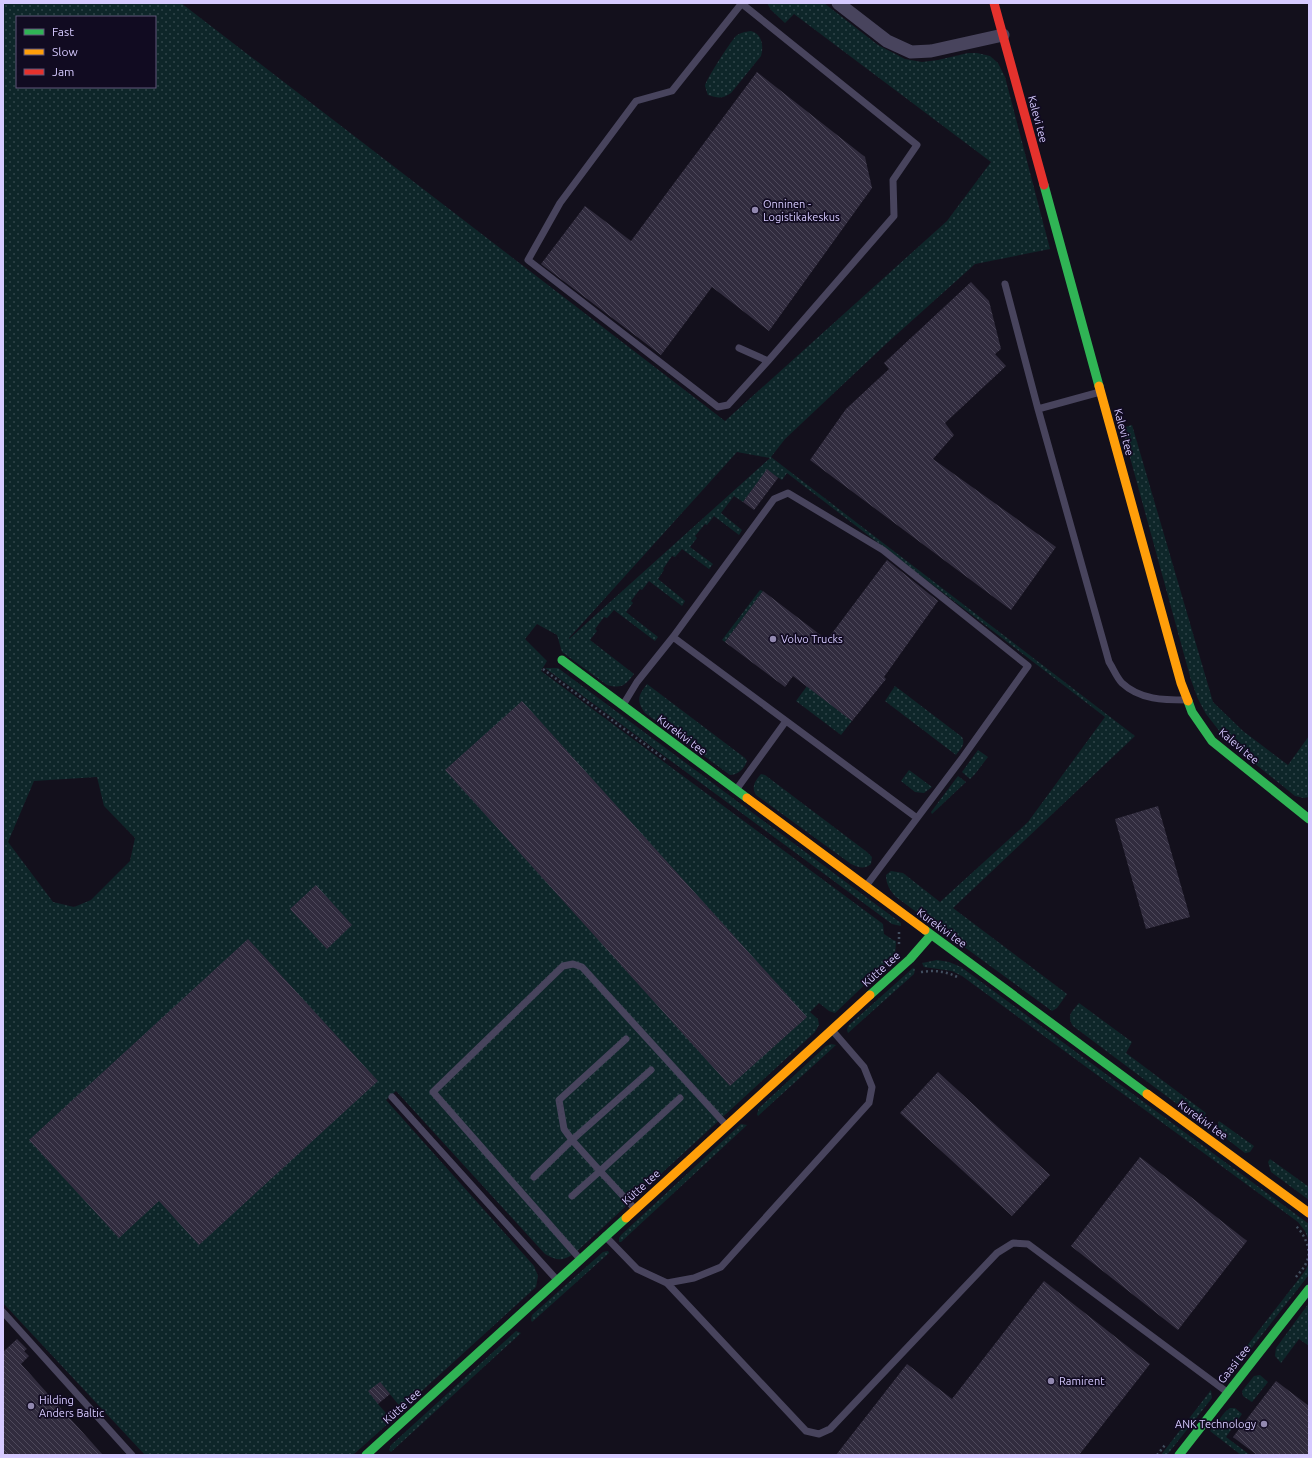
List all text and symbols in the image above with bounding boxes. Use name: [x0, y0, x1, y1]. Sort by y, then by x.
legend: [16, 16, 156, 88]
text: Fast: [52, 25, 74, 38]
text: Slow: [52, 45, 78, 58]
text: Jam: [52, 65, 74, 78]
street label: Kalevi tee: [1026, 94, 1050, 144]
place label: Onninen - Logistikakeskus: [763, 198, 840, 223]
marker: Onninen - Logistikakeskus: [750, 205, 760, 215]
street label: Kalevi tee: [1112, 407, 1136, 457]
place label: Volvo Trucks: [781, 633, 843, 645]
marker: Volvo Trucks: [768, 634, 778, 644]
street label: Kurekivi tee: [655, 713, 709, 757]
street label: Kalevi tee: [1217, 726, 1261, 766]
street label: Kurekivi tee: [915, 906, 969, 950]
street label: Kütte tee: [860, 949, 902, 989]
street label: Kurekivi tee: [1176, 1098, 1230, 1142]
street label: Kütte tee: [620, 1167, 662, 1207]
street label: Gaasi tee: [1215, 1343, 1253, 1385]
place label: Ramirent: [1059, 1375, 1105, 1387]
marker: Ramirent: [1046, 1376, 1056, 1386]
street label: Kütte tee: [381, 1386, 423, 1426]
place label: Hilding Anders Baltic: [39, 1394, 104, 1419]
marker: Hilding Anders Baltic: [26, 1401, 36, 1411]
place label: ANK Technology: [1175, 1418, 1257, 1430]
marker: ANK Technology: [1259, 1419, 1269, 1429]

